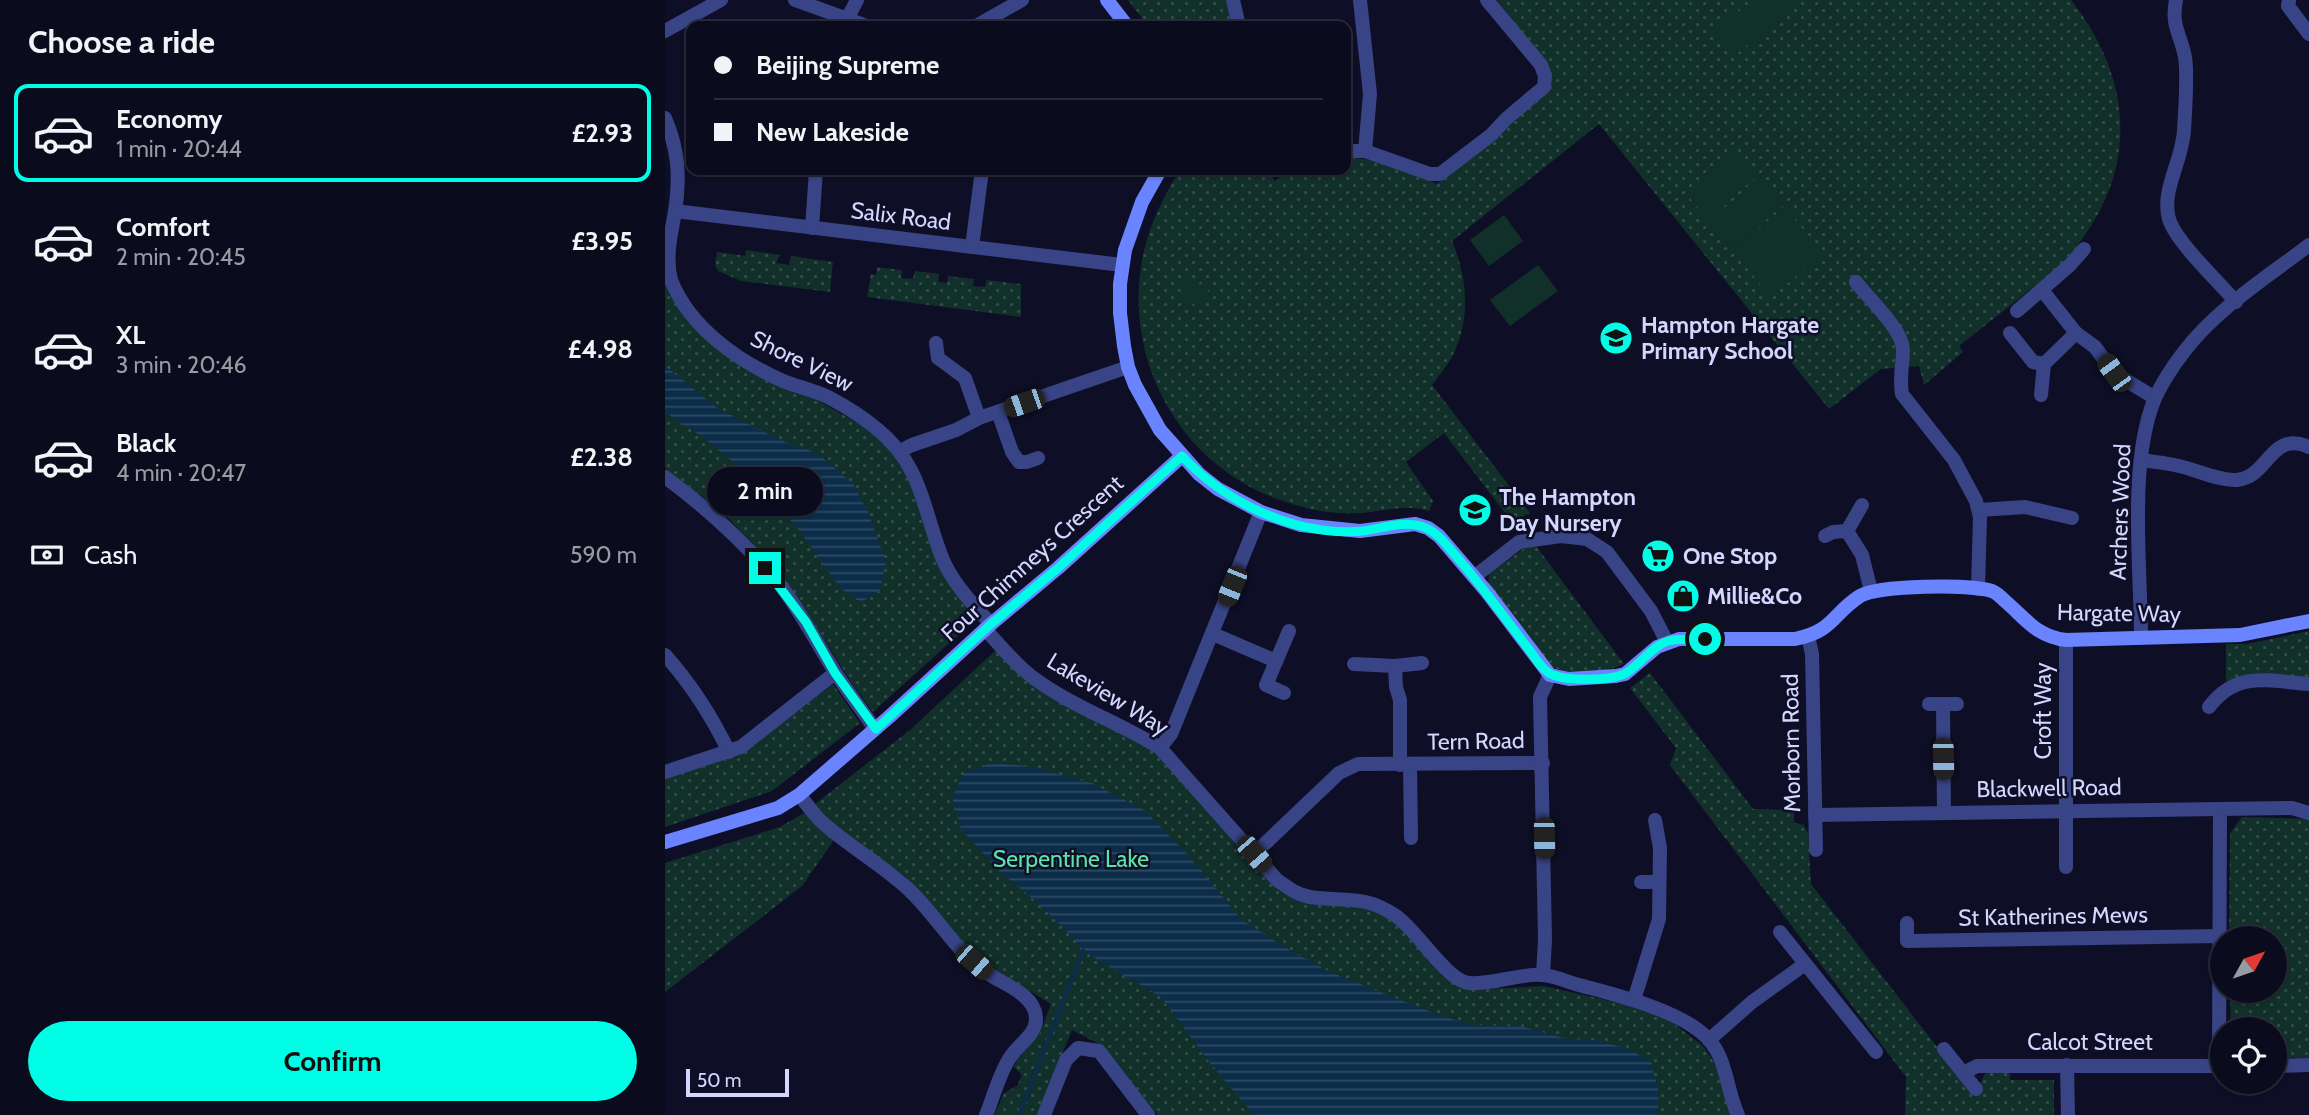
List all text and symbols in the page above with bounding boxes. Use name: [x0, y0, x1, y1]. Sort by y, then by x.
text: Choose a ride: [28, 22, 215, 61]
text: Beijing Supreme: [756, 49, 939, 81]
icon: car: [32, 102, 95, 165]
text: Economy: [116, 103, 222, 135]
text: New Lakeside: [756, 116, 909, 148]
text: £2.93: [572, 117, 633, 149]
text: 1 min · 20:44: [116, 135, 242, 163]
street label: Salix Road: [849, 196, 953, 236]
icon: car: [32, 210, 95, 273]
text: Comfort: [116, 211, 210, 243]
text: £3.95: [572, 225, 633, 257]
text: 2 min · 20:45: [116, 243, 246, 271]
place label: Hampton Hargate Primary School: [1641, 311, 1819, 365]
icon: car: [32, 318, 95, 381]
text: XL: [116, 319, 145, 351]
school or university icon: Hampton Hargate Primary School: [1597, 319, 1635, 357]
street label: Shore View: [746, 324, 858, 398]
text: £4.98: [568, 333, 633, 365]
car: [2094, 350, 2135, 396]
text: 3 min · 20:46: [116, 351, 247, 379]
car: [1001, 386, 1048, 420]
icon: car: [32, 426, 95, 489]
text: Black: [116, 427, 176, 459]
text: £2.38: [570, 441, 633, 473]
street label: Archers Wood: [2104, 443, 2136, 581]
text: 4 min · 20:47: [116, 459, 246, 487]
callout: 2 min: [707, 466, 823, 516]
street label: Four Chimneys Crescent: [935, 469, 1129, 647]
text: 2 min: [737, 477, 793, 505]
place label: The Hampton Day Nursery: [1499, 483, 1636, 537]
school or university icon: The Hampton Day Nursery: [1456, 491, 1494, 529]
icon: cash: [28, 536, 66, 574]
supermarket icon: One Stop: [1639, 537, 1677, 575]
text: Cash: [84, 539, 137, 571]
text: 590 m: [570, 541, 637, 569]
place label: One Stop: [1683, 542, 1777, 570]
route end: [749, 552, 781, 584]
car: [1215, 563, 1250, 609]
shop icon: Millie&Co: [1664, 577, 1702, 615]
place label: Millie&Co: [1707, 582, 1802, 610]
street label: Hargate Way: [2057, 598, 2182, 628]
route start: [1689, 623, 1721, 655]
street label: Lakeview Way: [1042, 647, 1174, 741]
street label: Croft Way: [2029, 662, 2057, 760]
street label: Morborn Road: [1776, 673, 1806, 813]
street label: Tern Road: [1427, 726, 1525, 756]
car: [1933, 738, 1954, 780]
street label: Blackwell Road: [1976, 773, 2122, 803]
car: [1534, 817, 1555, 859]
car: [1233, 831, 1276, 877]
park label: Serpentine Lake: [993, 845, 1149, 873]
street label: St Katherines Mews: [1958, 900, 2148, 932]
north arrow: [2210, 926, 2287, 1003]
map controls: [2210, 926, 2287, 1094]
car: [952, 940, 997, 984]
button: locate: [2210, 1017, 2287, 1094]
button: Confirm: [28, 1021, 637, 1101]
street label: Calcot Street: [2027, 1028, 2153, 1056]
scale bar: [686, 1066, 789, 1098]
text: 50 m: [697, 1069, 741, 1092]

